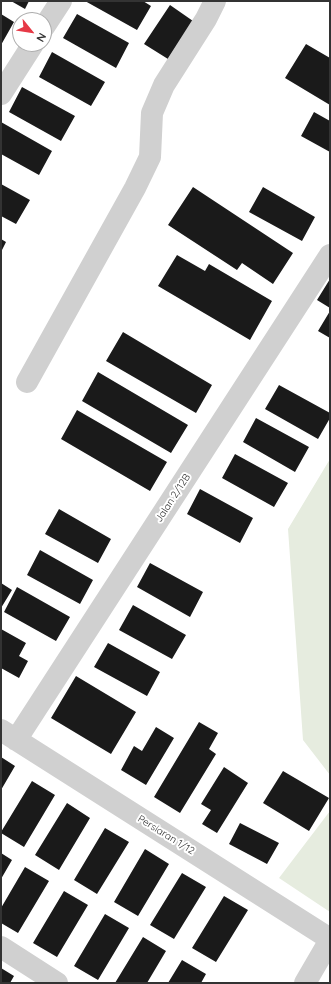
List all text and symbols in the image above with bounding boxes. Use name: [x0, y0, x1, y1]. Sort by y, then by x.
north arrow: [12, 12, 52, 52]
text: N: [33, 30, 50, 45]
street label: Jalan 2/12B: [153, 472, 193, 524]
street label: Persiaran 1/12: [135, 813, 197, 857]

